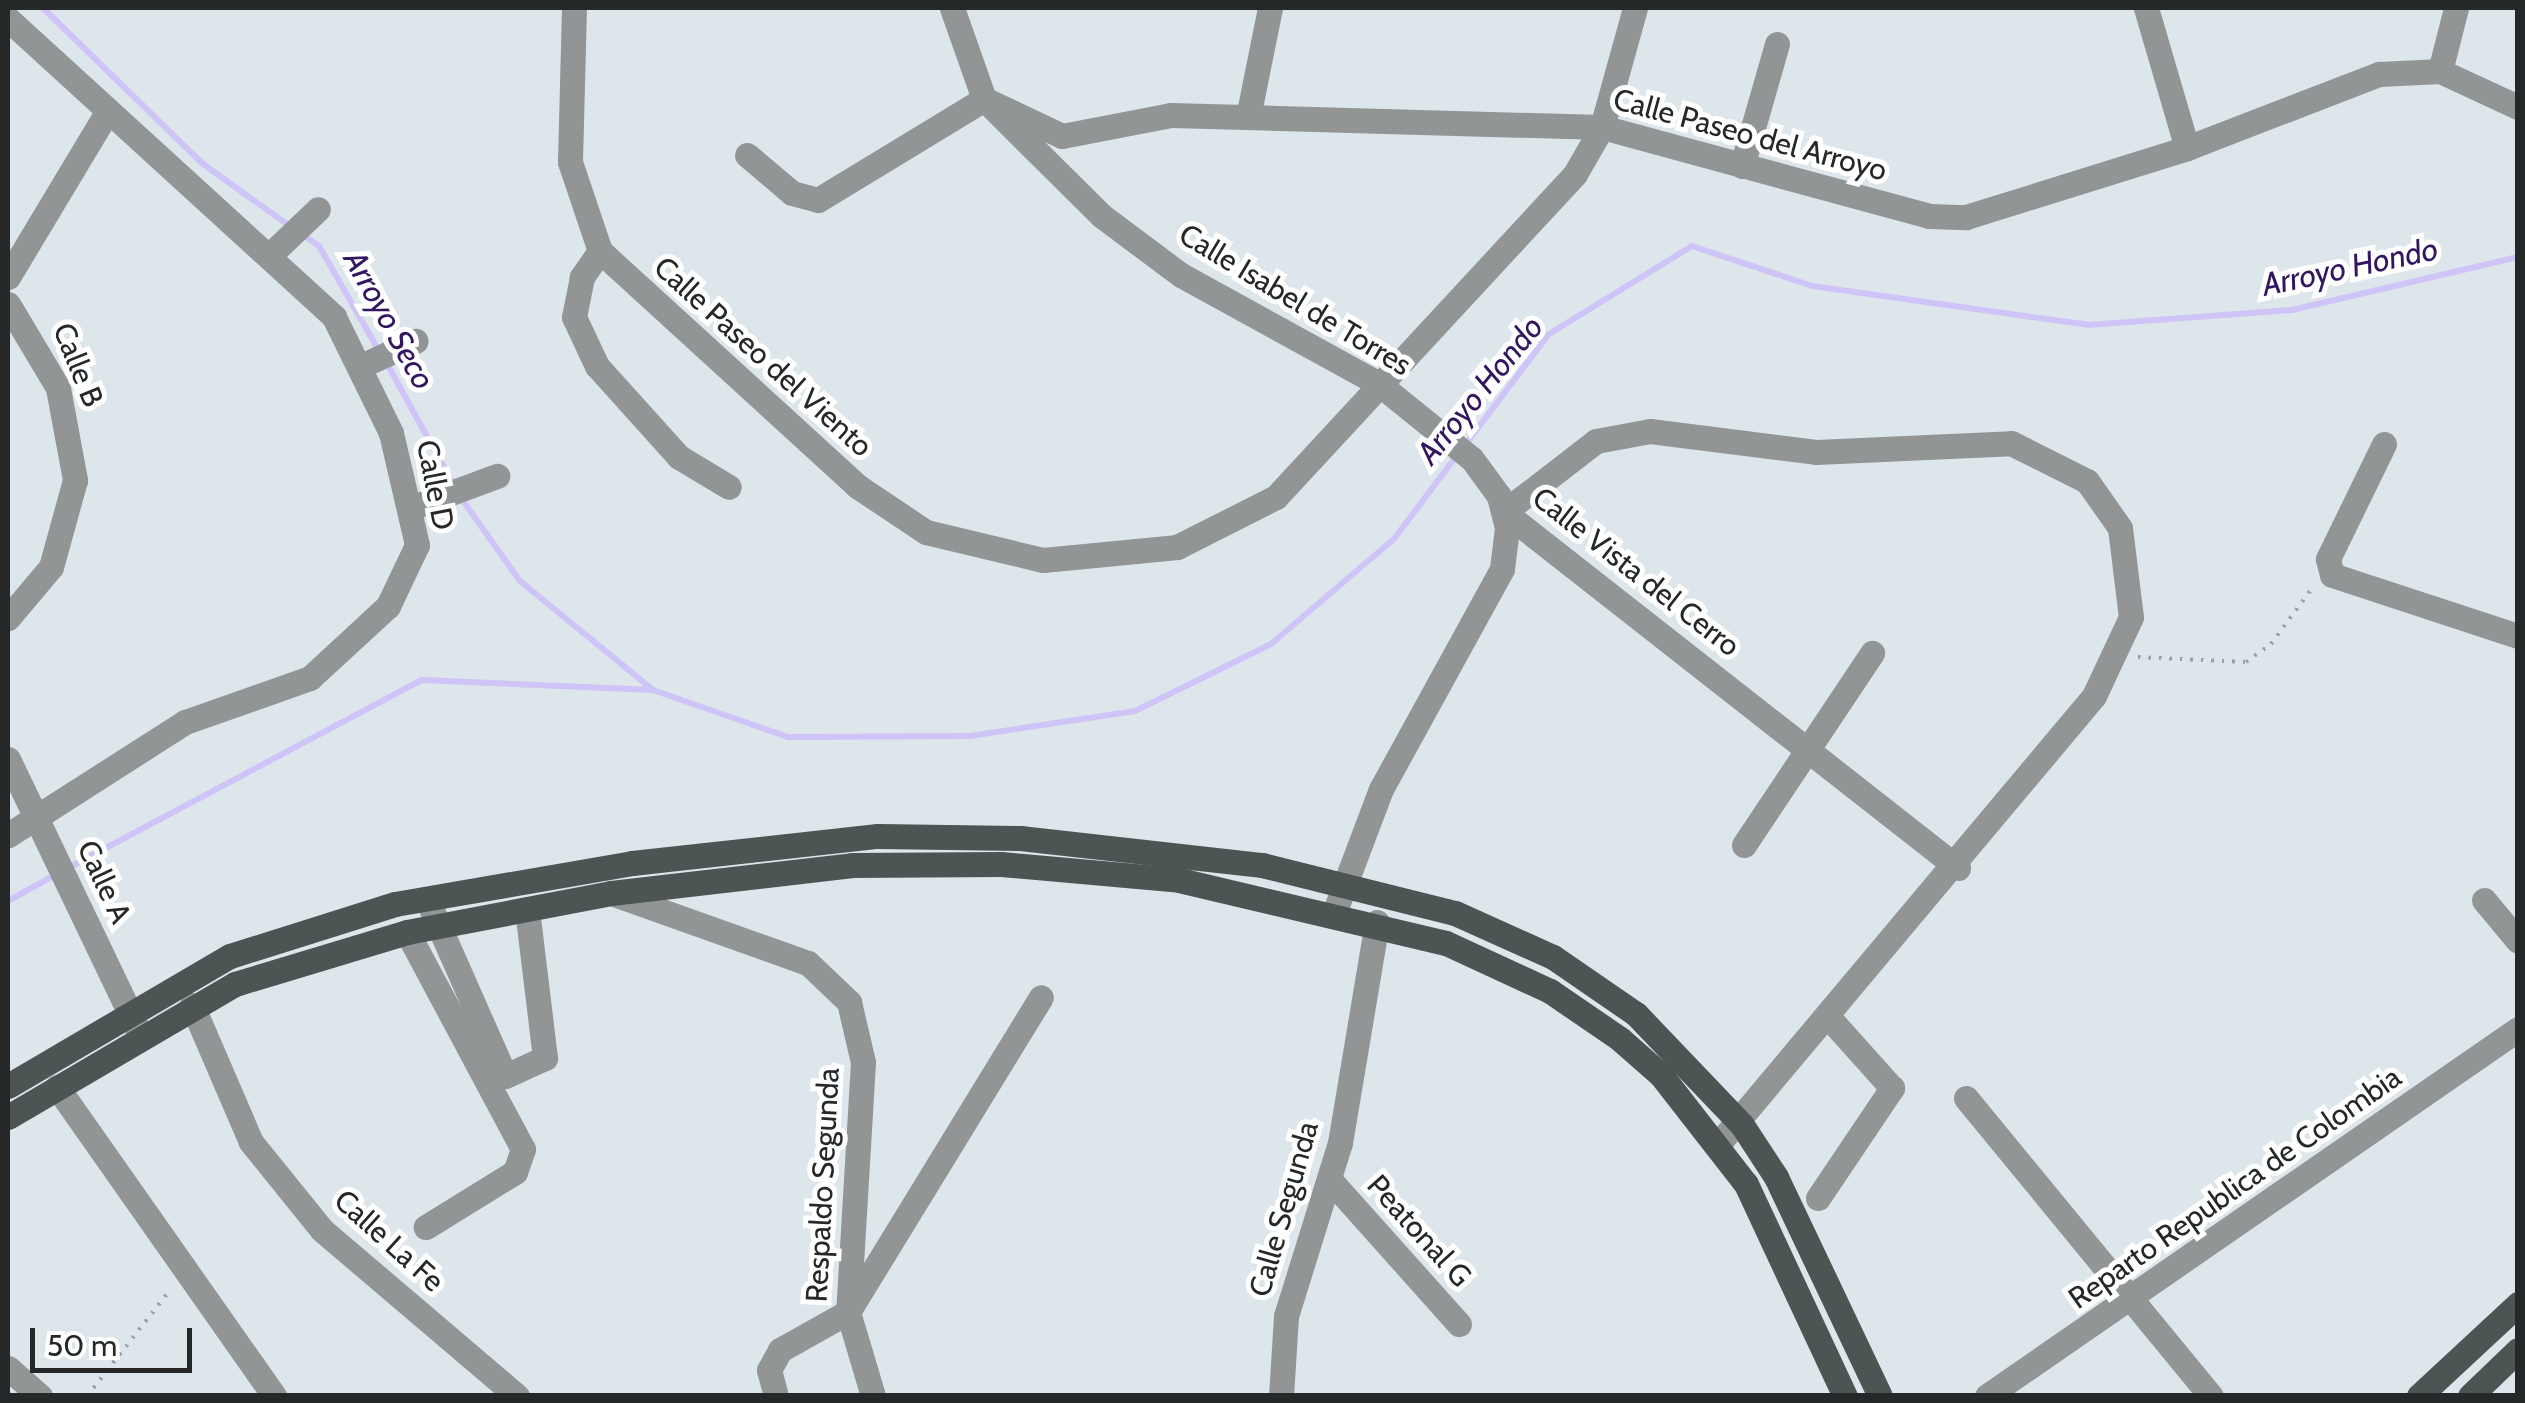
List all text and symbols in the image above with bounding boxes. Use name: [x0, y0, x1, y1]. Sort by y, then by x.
street label: Calle Paseo del Arroyo: [1609, 81, 1891, 189]
street label: Calle Isabel de Torres: [1172, 217, 1418, 383]
water label: Arroyo Hondo: [2259, 230, 2441, 304]
water label: Arroyo Seco: [335, 244, 443, 396]
street label: Calle Paseo del Viento: [646, 249, 880, 465]
water label: Arroyo Hondo: [1409, 308, 1551, 472]
street label: Calle B: [45, 318, 111, 412]
street label: Calle D: [409, 437, 461, 533]
street label: Calle Vista del Cerro: [1525, 480, 1747, 664]
street label: Calle A: [69, 835, 139, 929]
street label: Reparto Republica de Colombia: [2062, 1059, 2408, 1317]
street label: Respaldo Segunda: [799, 1067, 847, 1303]
street label: Calle Segunda: [1242, 1117, 1326, 1301]
street label: Peatonal G: [1359, 1168, 1479, 1294]
street label: Calle La Fe: [327, 1182, 451, 1300]
scale bar: [35, 1308, 198, 1370]
text: 50 m: [47, 1327, 117, 1364]

